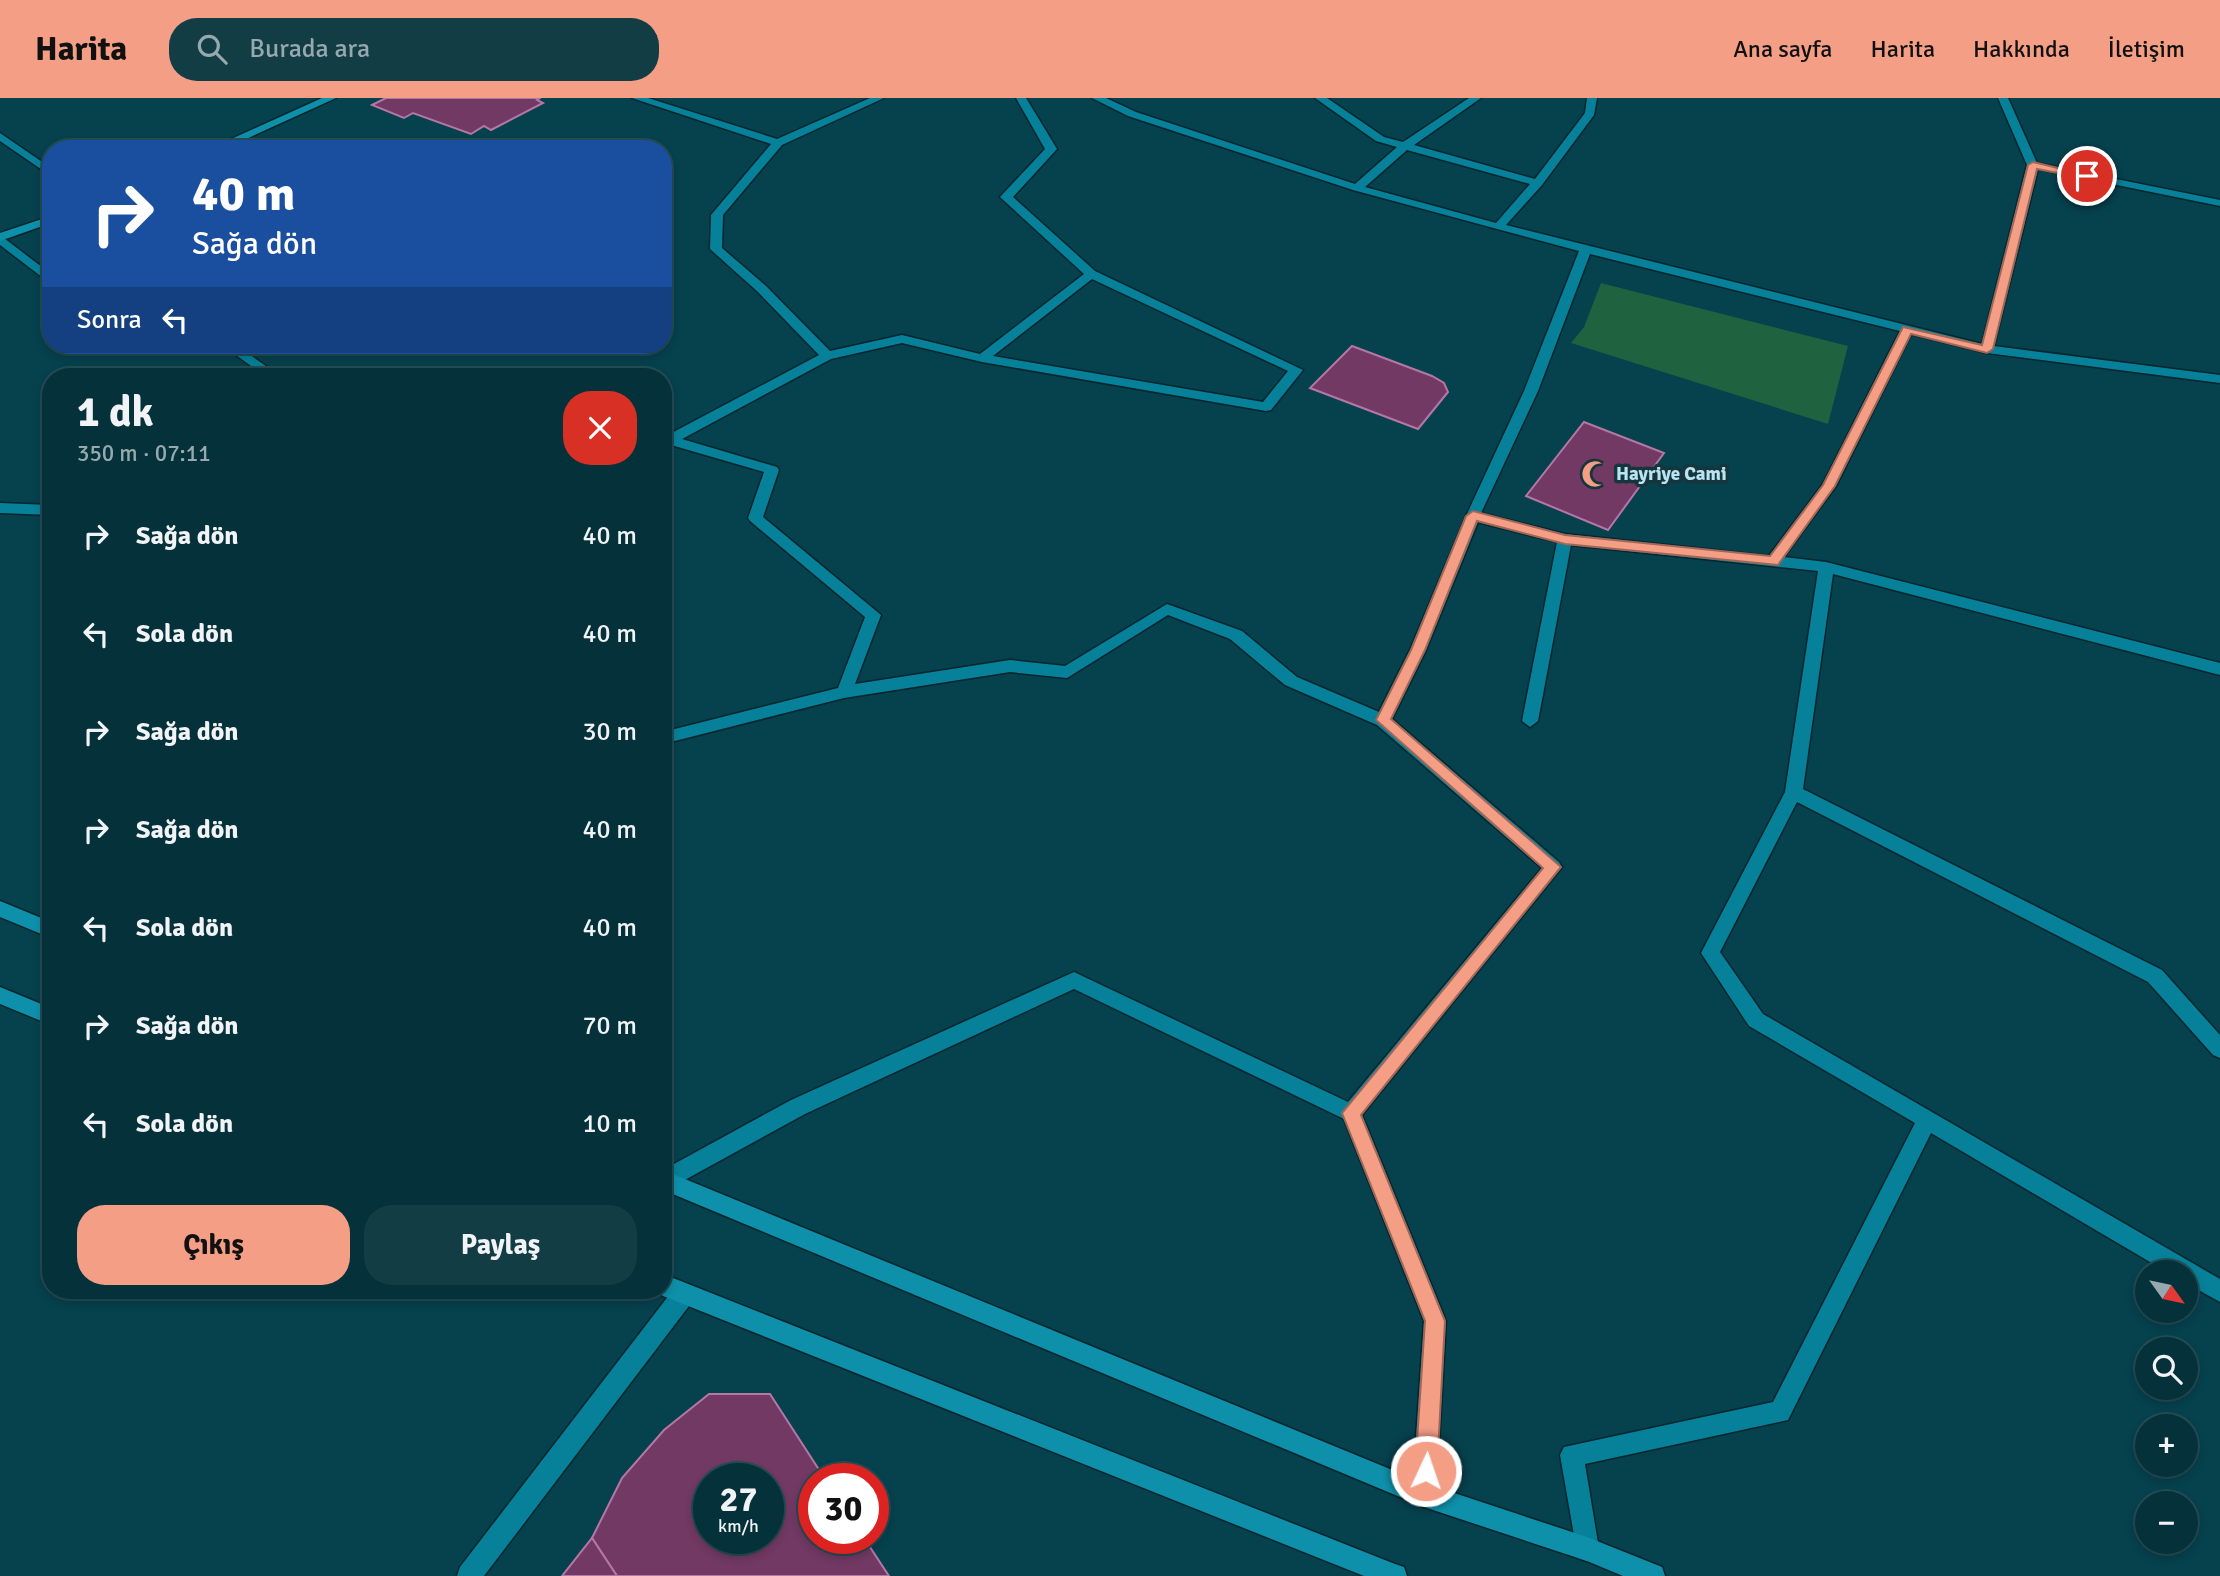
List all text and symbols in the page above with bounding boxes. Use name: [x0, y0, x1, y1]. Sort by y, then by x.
search box: [169, 18, 659, 81]
text: Harita: [35, 29, 127, 70]
icon: search: [193, 30, 231, 68]
text: Burada ara: [249, 33, 370, 65]
text: Ana sayfa: [1733, 34, 1833, 64]
text: Harita: [1871, 34, 1935, 64]
text: Hakkında: [1973, 34, 2070, 64]
text: İletişim: [2108, 34, 2185, 64]
pin: [2057, 146, 2117, 206]
icon: arrive: [2068, 157, 2106, 195]
text: 40 m: [192, 164, 295, 224]
icon: right: [77, 168, 168, 259]
text: Sağa dön: [192, 224, 317, 263]
icon: left: [156, 301, 194, 339]
text: Sonra: [77, 304, 142, 336]
text: 1 dk: [77, 387, 154, 438]
button: close: [563, 391, 637, 465]
text: 350 m · 07:11: [77, 439, 211, 468]
mosque icon: Hayriye Cami: [1580, 459, 1610, 489]
place label: Hayriye Cami: [1616, 462, 1727, 486]
icon: right: [77, 517, 115, 555]
text: Sağa dön: [136, 520, 239, 552]
text: 40 m: [582, 520, 637, 552]
icon: left: [77, 615, 115, 653]
text: Sola dön: [136, 618, 233, 650]
text: 40 m: [582, 618, 637, 650]
icon: right: [77, 713, 115, 751]
text: Sağa dön: [136, 716, 239, 748]
text: 30 m: [582, 716, 637, 748]
icon: right: [77, 811, 115, 849]
text: Sağa dön: [136, 814, 239, 846]
text: 40 m: [582, 814, 637, 846]
icon: left: [77, 909, 115, 947]
text: Sola dön: [136, 912, 233, 944]
text: 40 m: [582, 912, 637, 944]
icon: right: [77, 1007, 115, 1045]
text: Sağa dön: [136, 1010, 239, 1042]
text: 70 m: [582, 1010, 637, 1042]
icon: left: [77, 1105, 115, 1143]
text: Sola dön: [136, 1108, 233, 1140]
text: 10 m: [582, 1108, 637, 1140]
button: Çıkış: [77, 1205, 350, 1285]
button: Paylaş: [364, 1205, 637, 1285]
north arrow: [2135, 1260, 2198, 1323]
map controls: [2135, 1260, 2198, 1554]
button: search: [2135, 1337, 2198, 1400]
button: +: [2135, 1414, 2198, 1477]
position arrow: [1389, 1434, 1463, 1508]
speed limit sign: 30: [798, 1463, 889, 1554]
text: 27: [720, 1478, 757, 1521]
button: −: [2135, 1491, 2198, 1554]
text: km/h: [718, 1515, 759, 1537]

